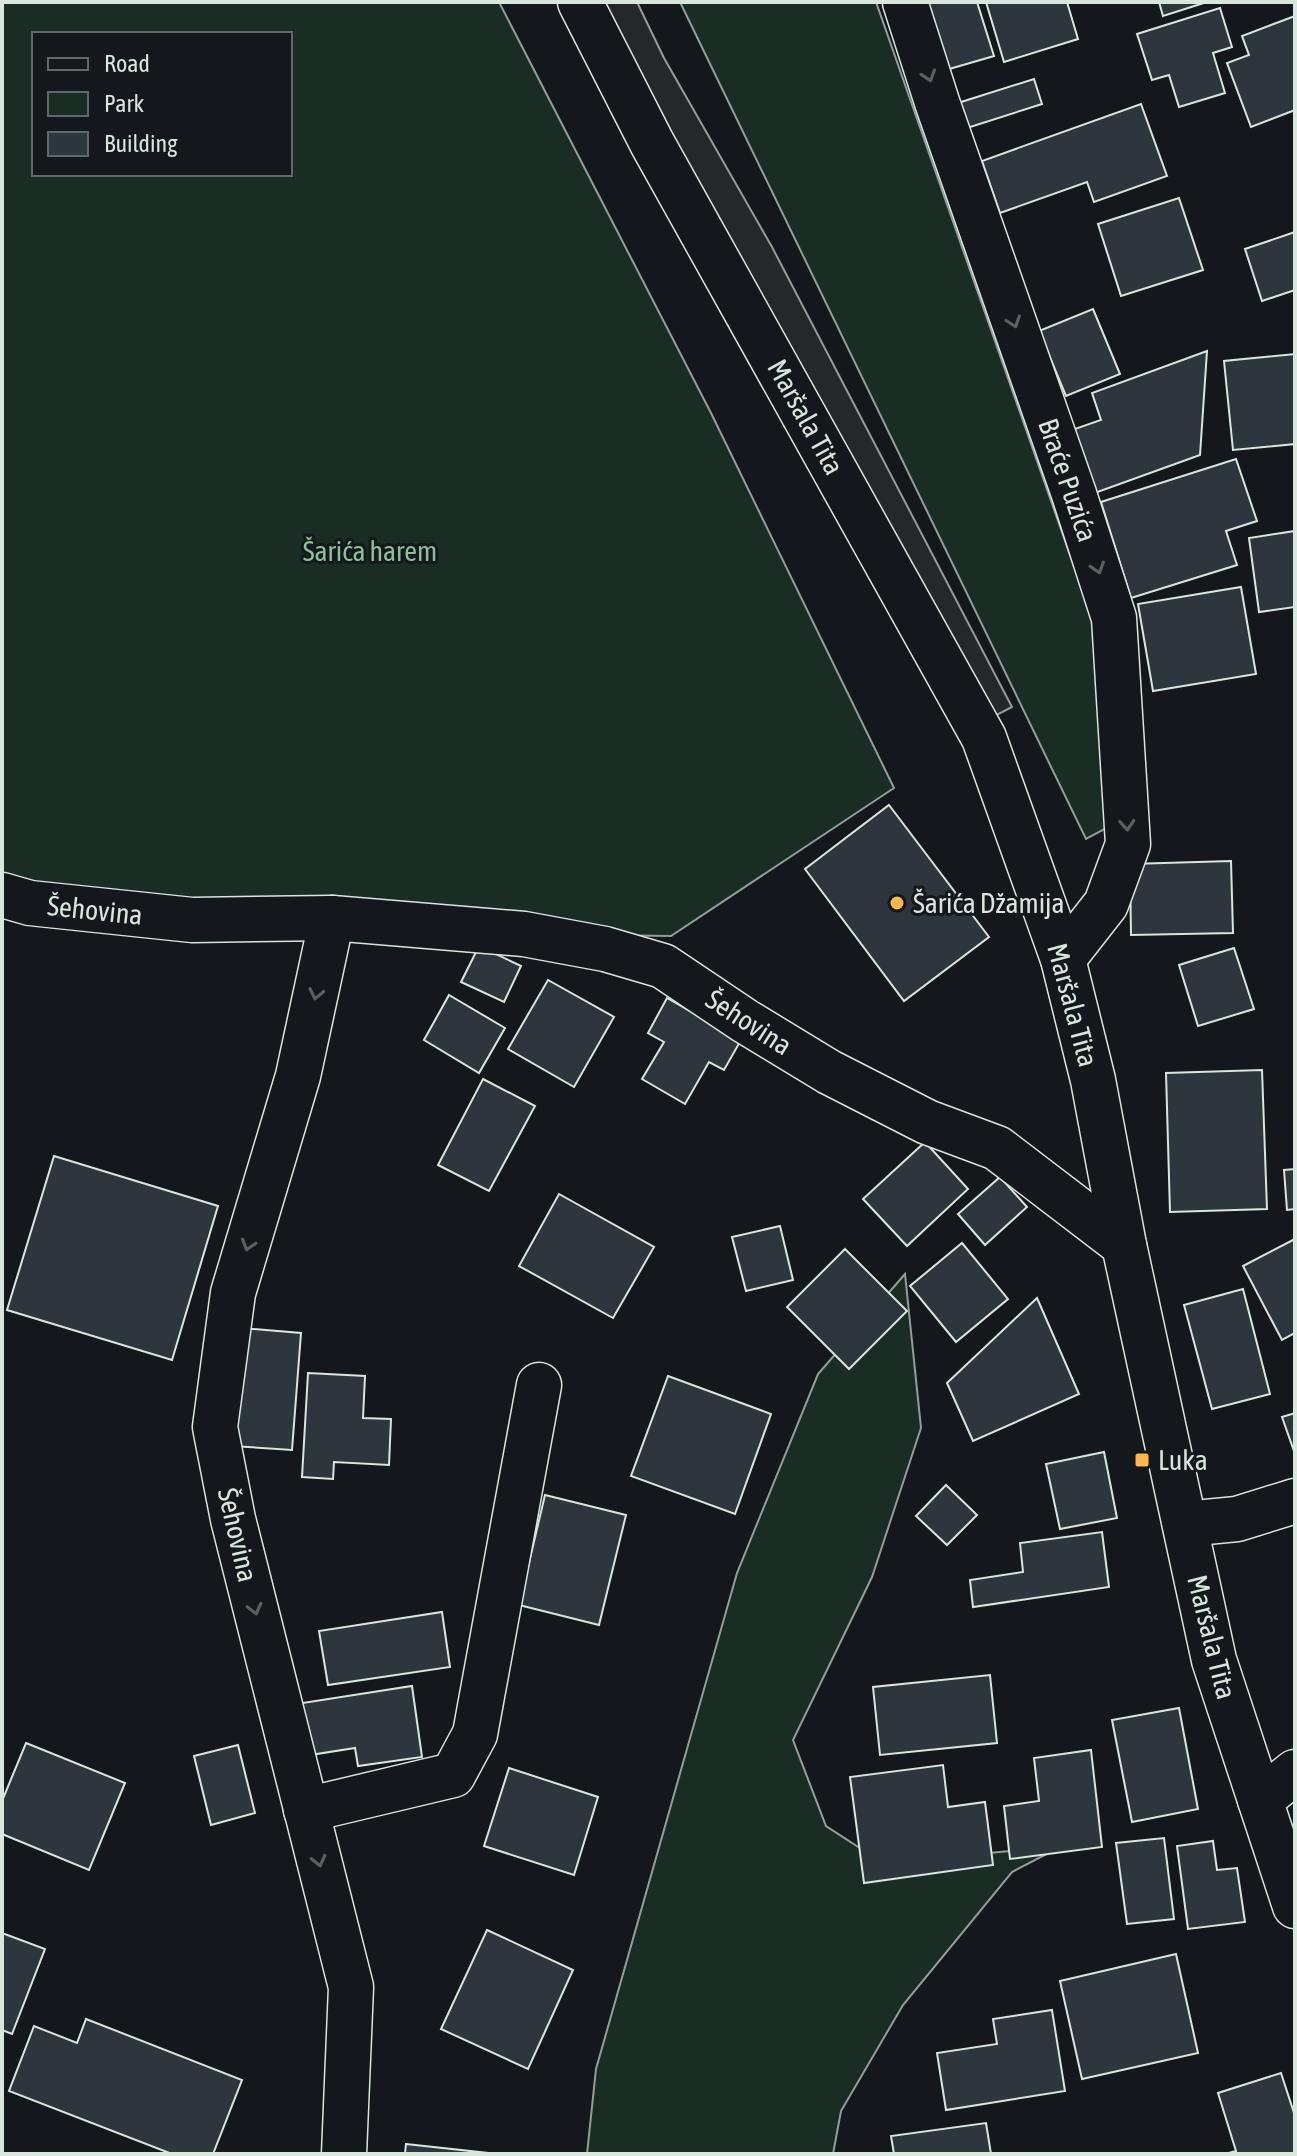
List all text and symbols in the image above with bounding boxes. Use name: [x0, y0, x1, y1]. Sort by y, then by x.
legend: [32, 32, 292, 176]
text: Road: [104, 50, 150, 77]
one-way arrow: [919, 69, 935, 83]
text: Park: [104, 90, 145, 117]
text: Building: [104, 130, 178, 157]
one-way arrow: [1004, 314, 1020, 328]
street label: Maršala Tita: [761, 354, 851, 480]
street label: Braće Puzića: [1032, 414, 1104, 546]
park label: Šarića harem: [303, 535, 437, 567]
one-way arrow: [1088, 560, 1104, 574]
one-way arrow: [1118, 819, 1135, 832]
place label: Šarića Džamija: [913, 887, 1065, 919]
street label: Šehovina: [46, 889, 144, 931]
marker: Šarića Džamija: [888, 894, 906, 912]
street label: Maršala Tita: [1041, 940, 1105, 1070]
street label: Šehovina: [700, 983, 798, 1061]
one-way arrow: [308, 987, 325, 1000]
one-way arrow: [241, 1237, 257, 1251]
place label: Luka: [1158, 1444, 1208, 1476]
marker: Luka: [1133, 1451, 1151, 1469]
street label: Šehovina: [212, 1485, 264, 1585]
street label: Maršala Tita: [1181, 1572, 1243, 1702]
one-way arrow: [246, 1602, 263, 1615]
one-way arrow: [309, 1854, 326, 1867]

